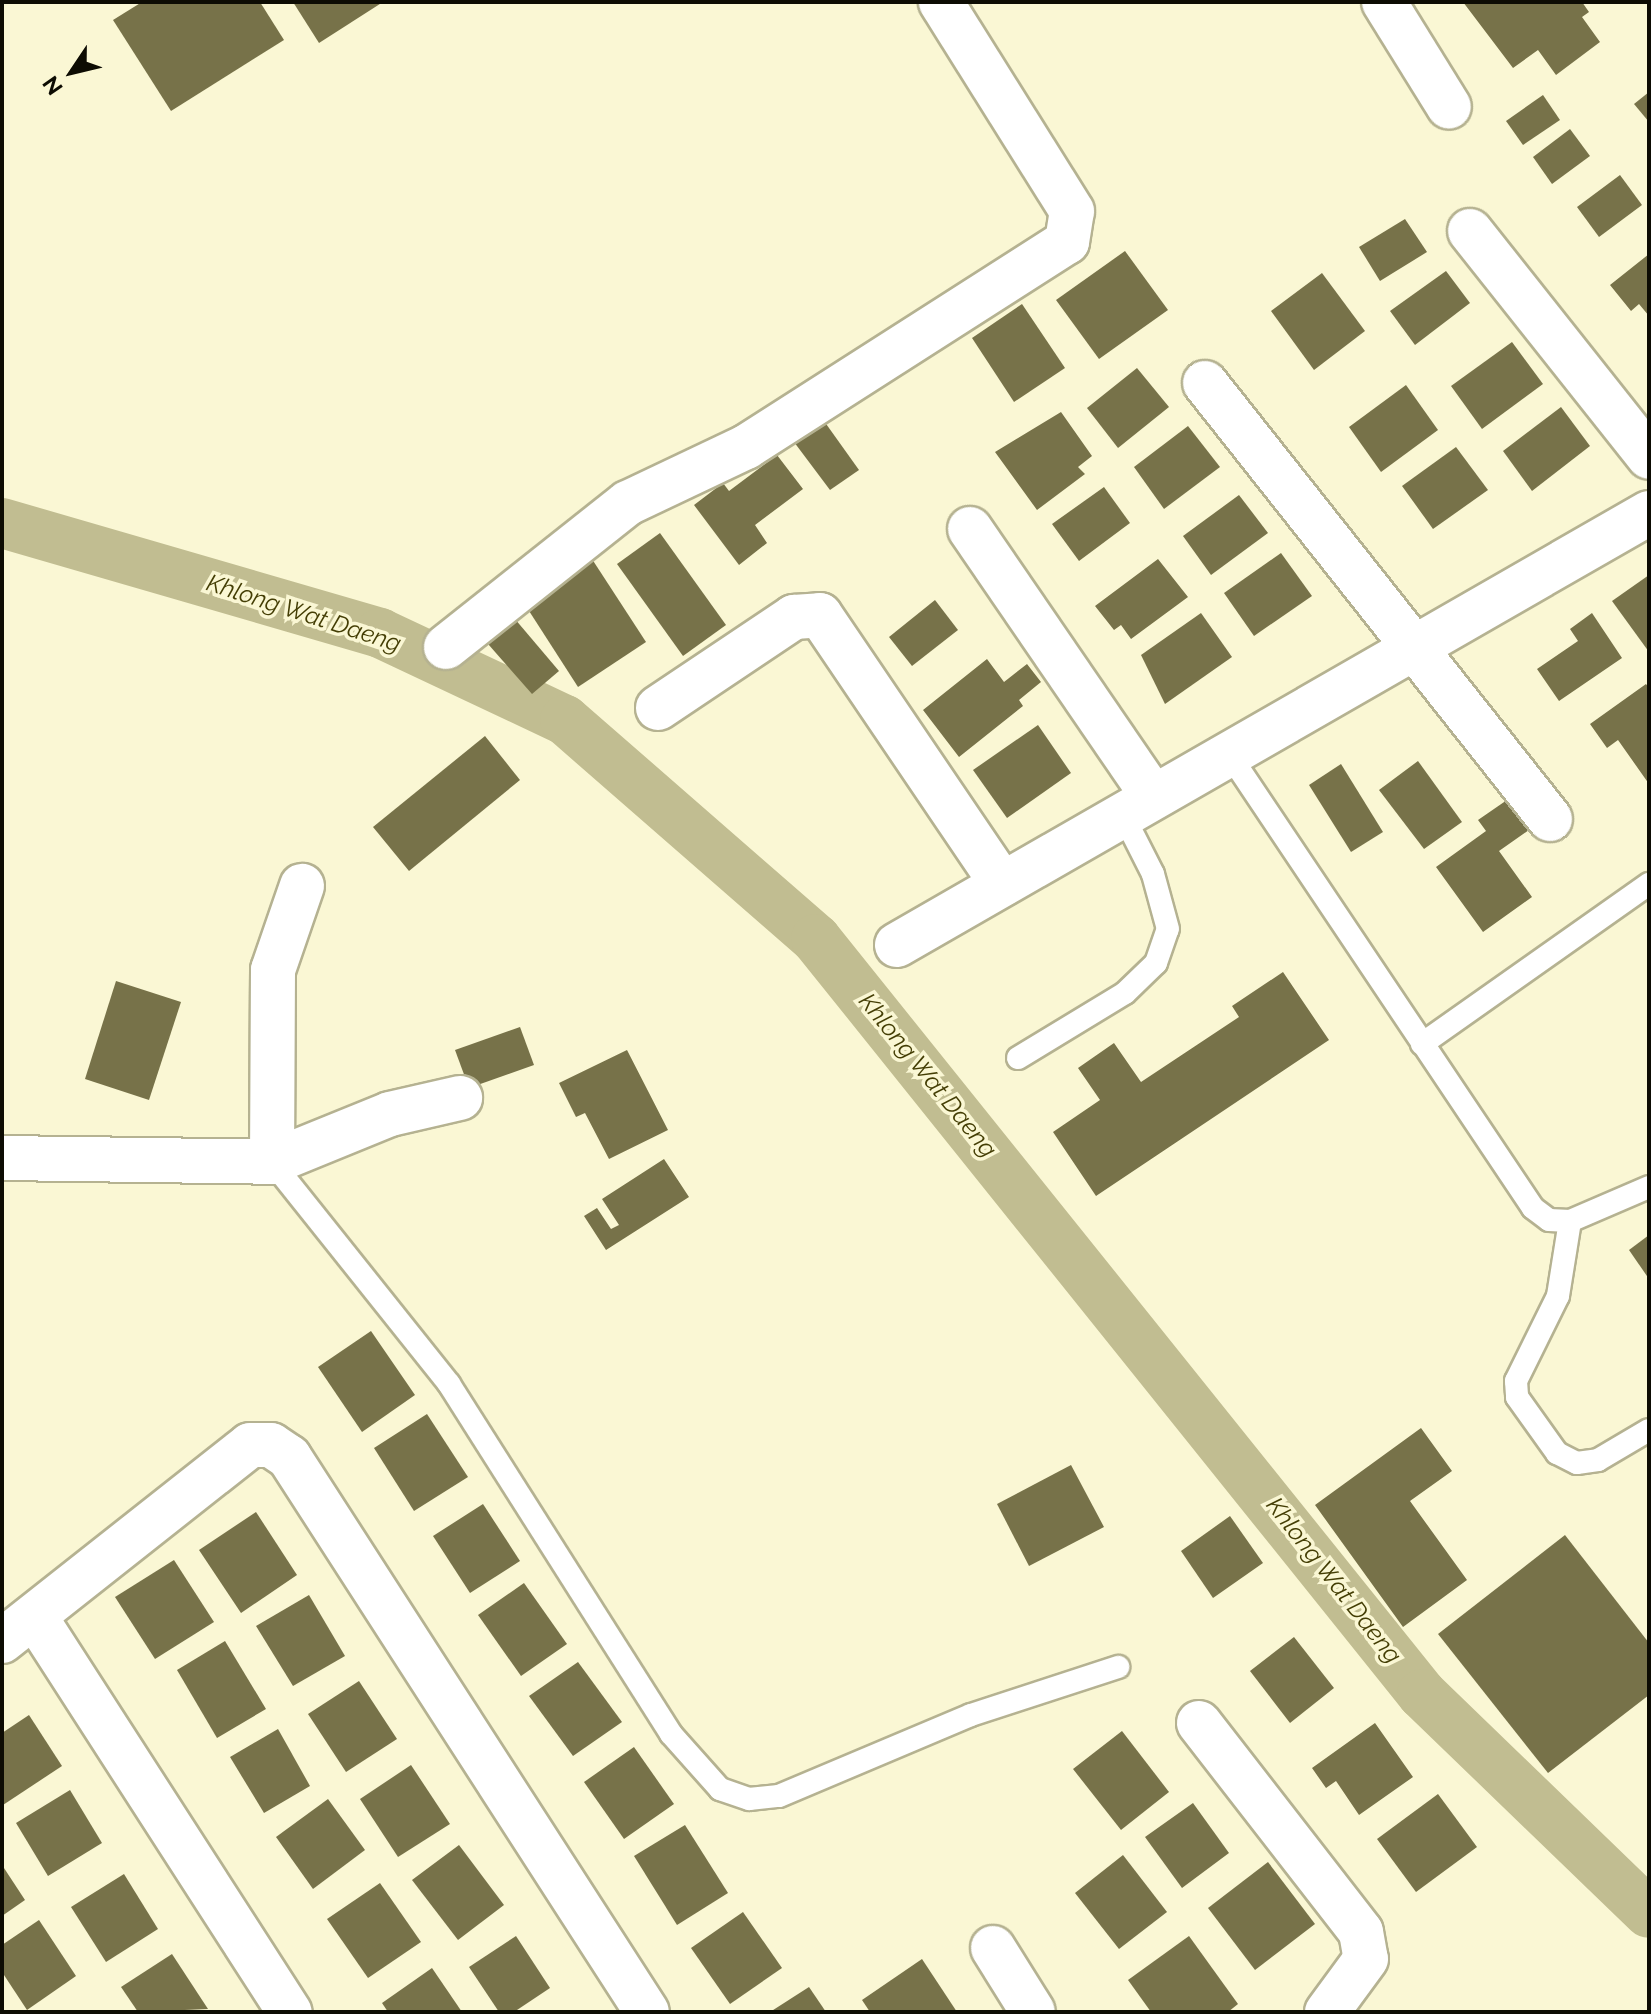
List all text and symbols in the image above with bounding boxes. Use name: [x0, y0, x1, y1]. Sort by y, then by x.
north arrow: [32, 32, 112, 112]
text: N: [37, 71, 68, 100]
water label: Khlong Wat Daeng: [203, 568, 405, 658]
water label: Khlong Wat Daeng: [853, 987, 1003, 1163]
water label: Khlong Wat Daeng: [1260, 1491, 1408, 1669]

